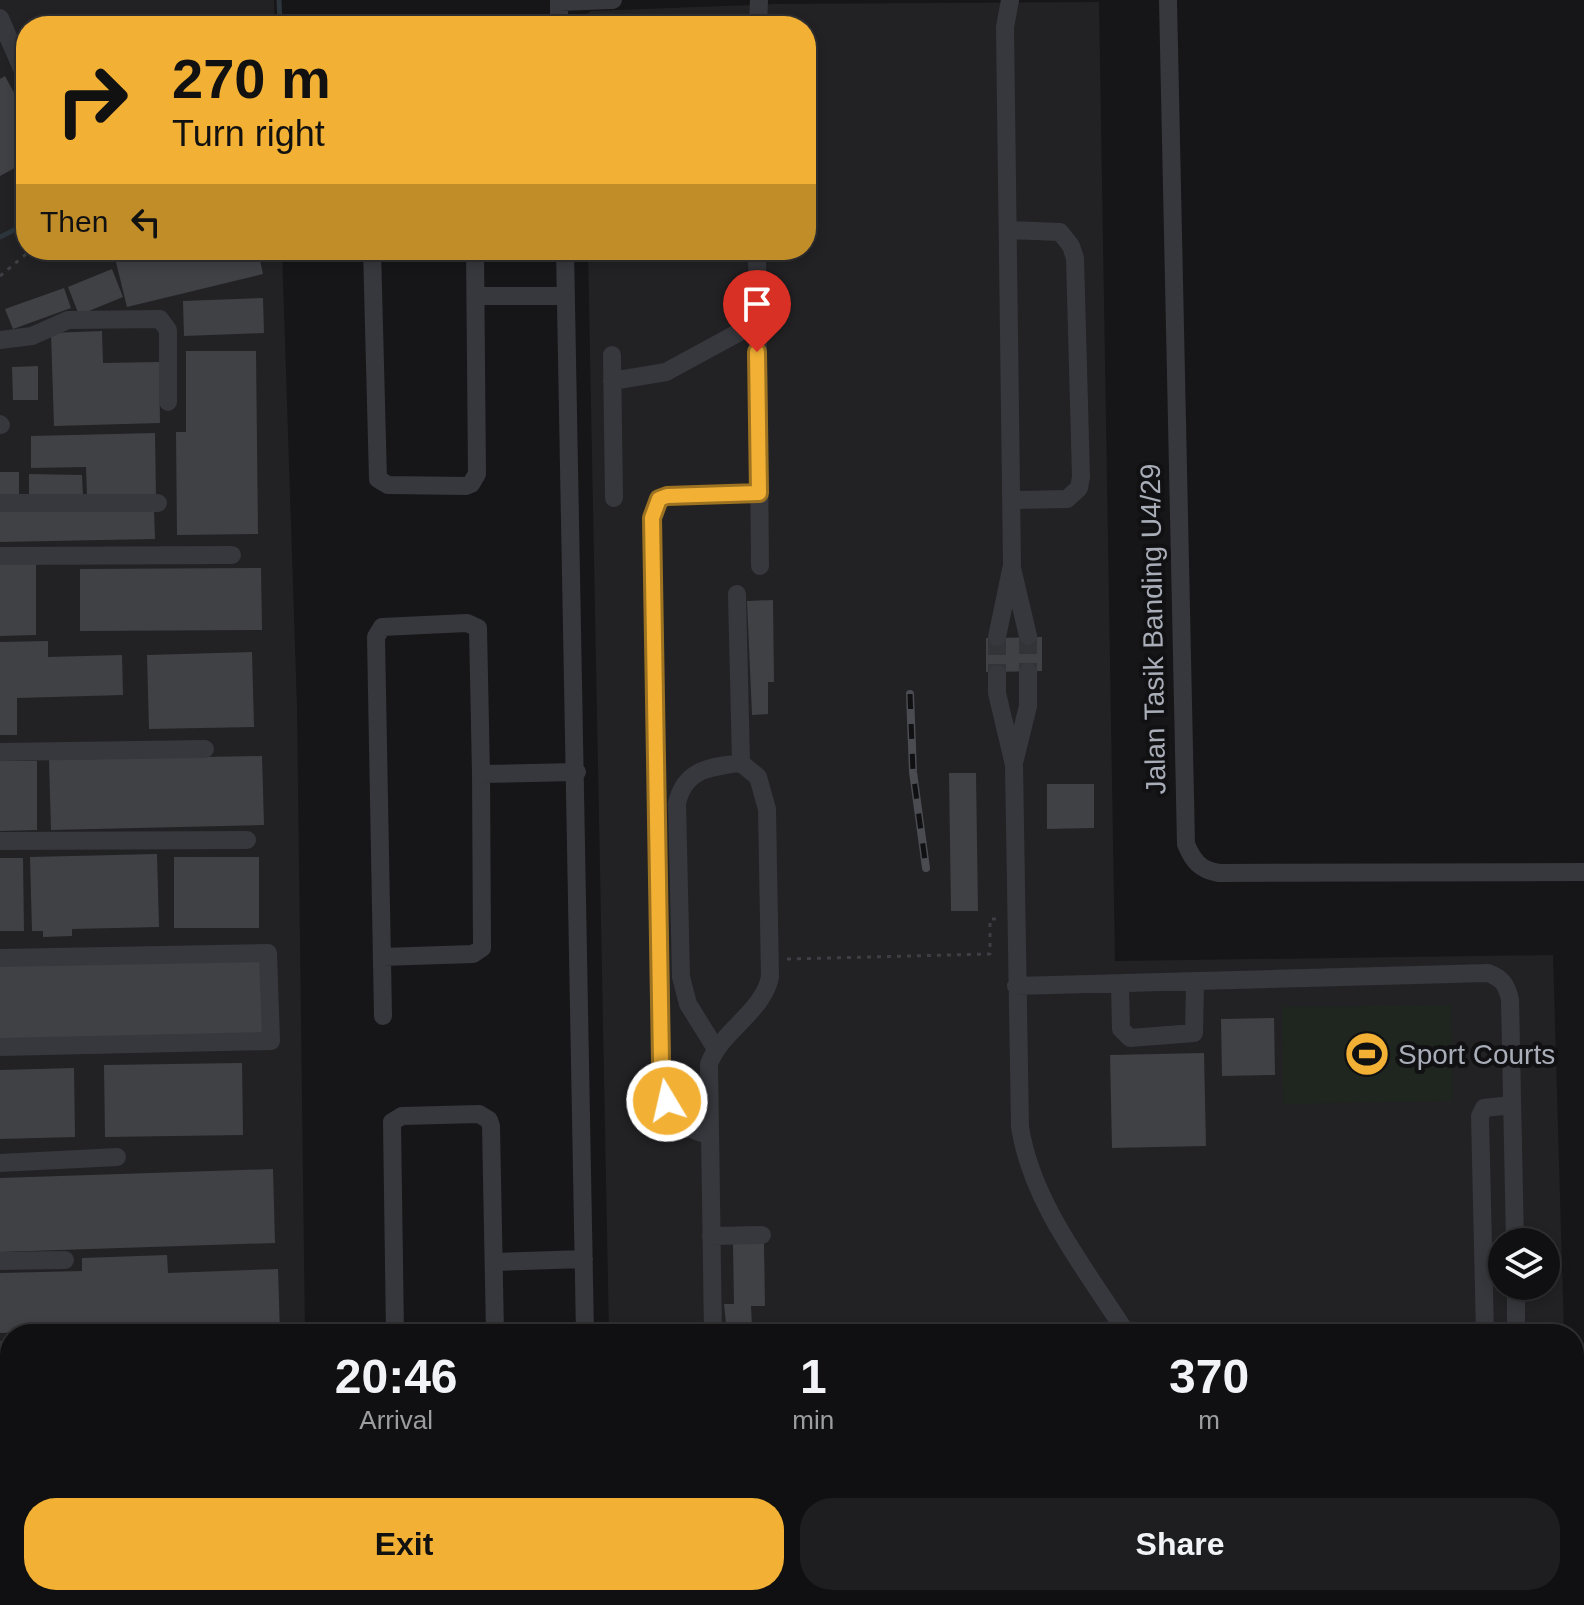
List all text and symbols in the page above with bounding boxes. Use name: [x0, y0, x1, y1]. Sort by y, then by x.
text: 270 m: [172, 47, 331, 110]
icon: right: [40, 48, 144, 152]
text: Turn right: [172, 113, 325, 154]
icon: left: [124, 200, 168, 244]
text: Then: [40, 205, 108, 238]
pin: [723, 270, 791, 352]
icon: arrive: [735, 282, 779, 326]
street label: Jalan Tasik Banding U4/29: [1135, 463, 1171, 795]
sports icon: Sport Courts: [1343, 1030, 1391, 1078]
place label: Sport Courts: [1398, 1039, 1555, 1070]
position arrow: [625, 1059, 709, 1143]
map controls: [1488, 1228, 1560, 1300]
button: layers: [1488, 1228, 1560, 1300]
text: 20:46: [335, 1350, 458, 1403]
text: 1: [800, 1350, 827, 1403]
text: 370: [1169, 1350, 1249, 1403]
text: Arrival: [359, 1405, 433, 1435]
text: min: [792, 1405, 834, 1435]
text: m: [1198, 1405, 1220, 1435]
button: Exit: [24, 1498, 784, 1590]
button: Share: [800, 1498, 1560, 1590]

